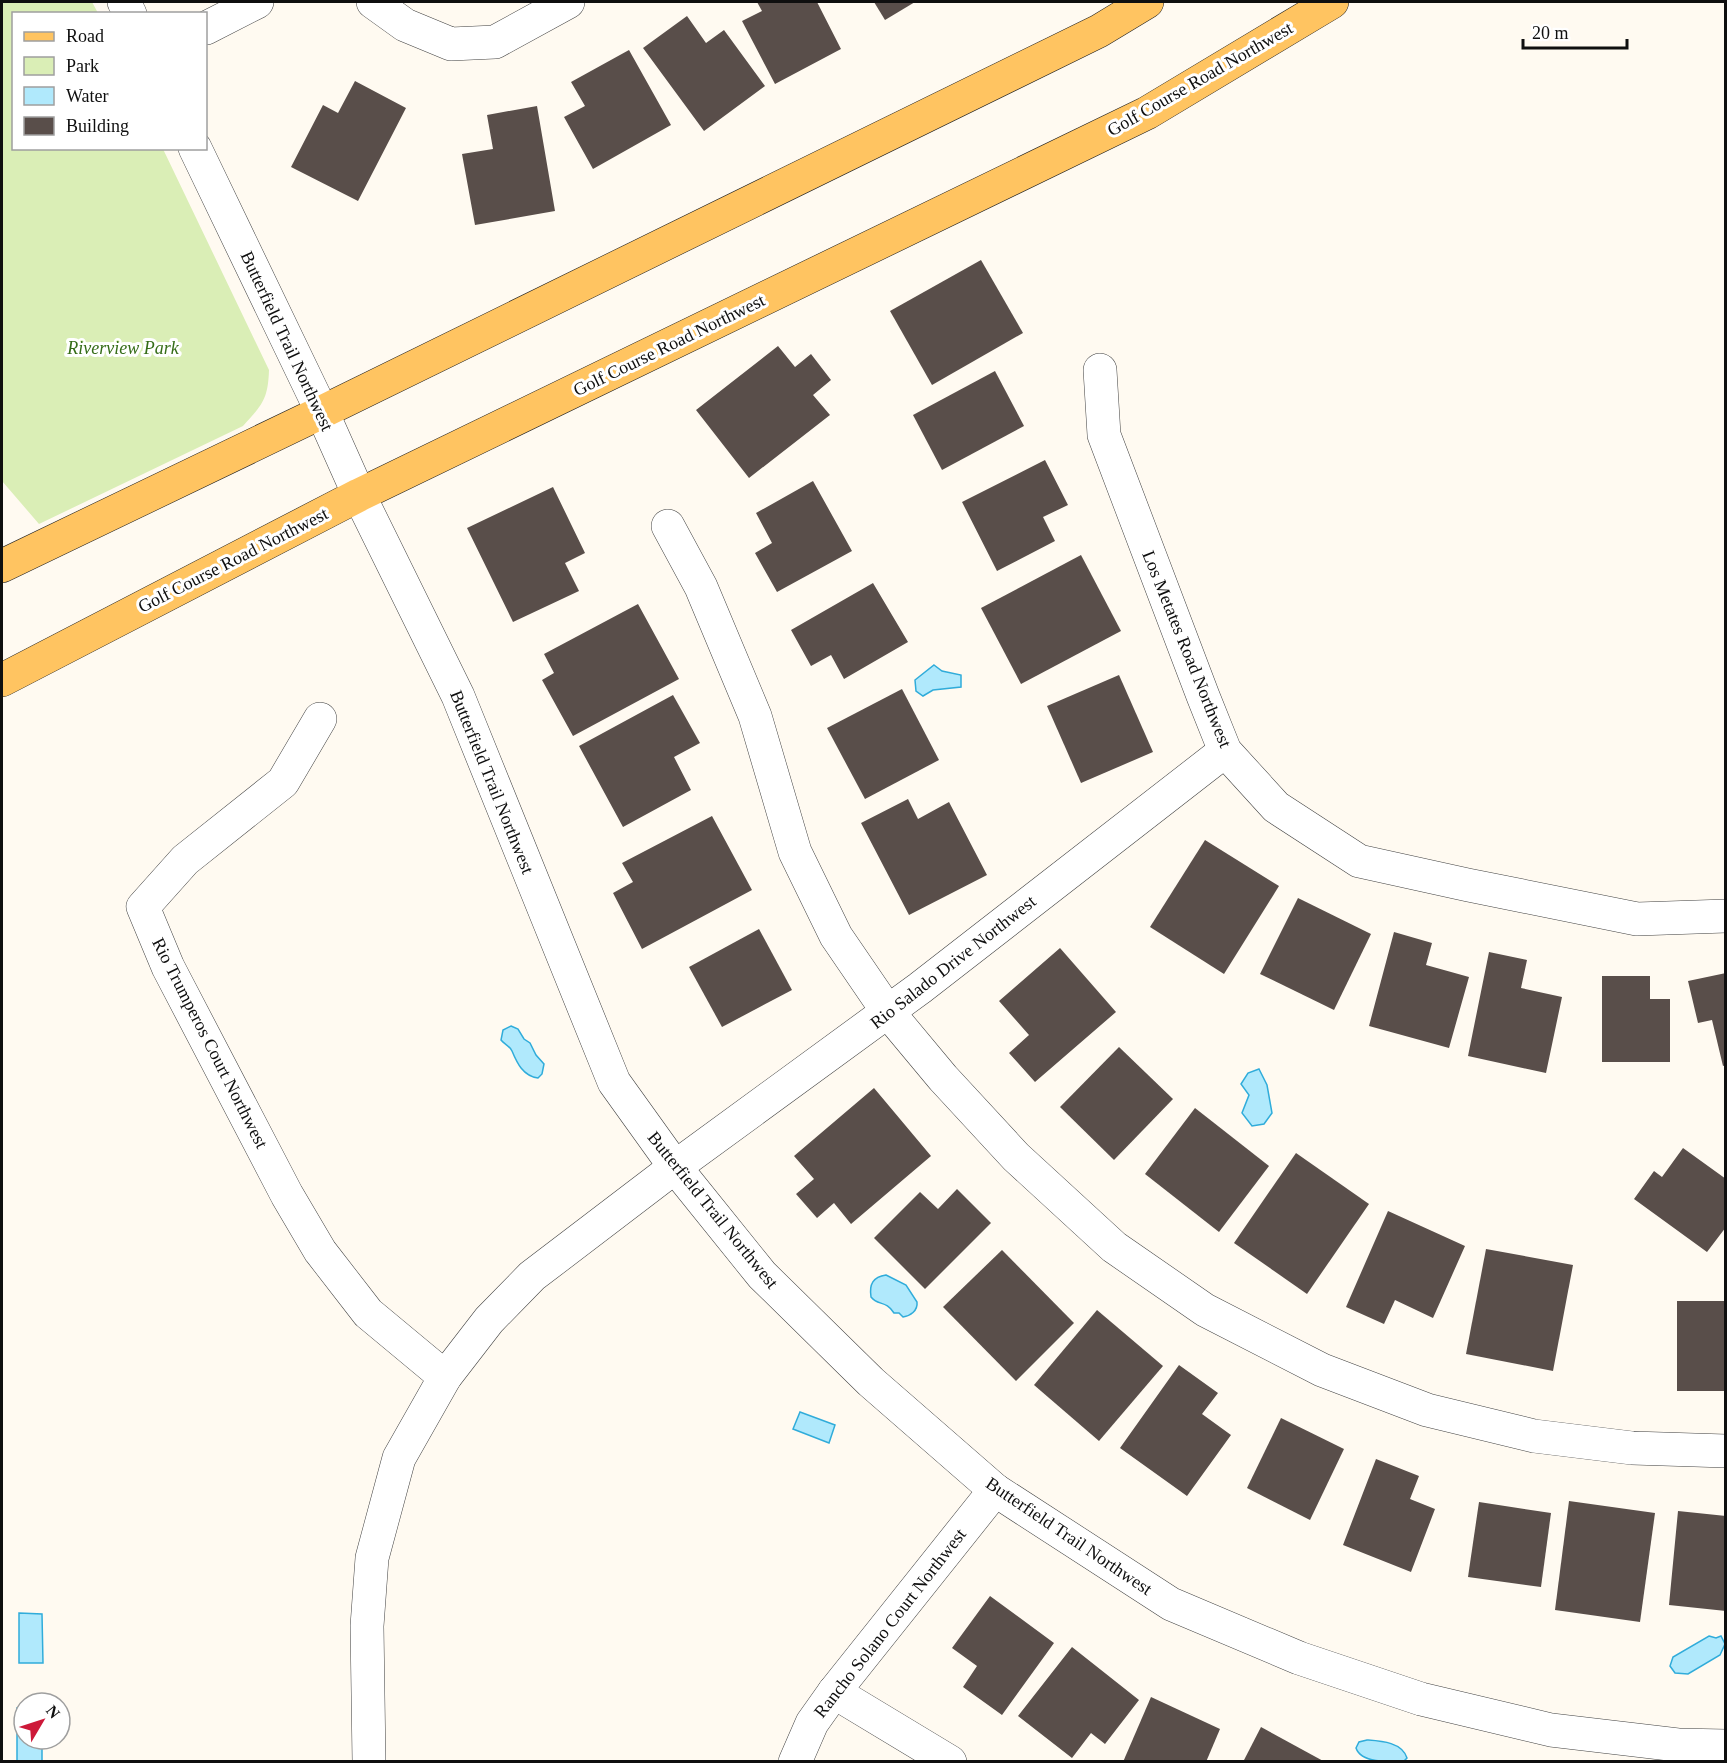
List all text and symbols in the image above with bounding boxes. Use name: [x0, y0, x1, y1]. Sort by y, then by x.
legend: [12, 12, 207, 150]
scale bar: [1523, 12, 1626, 50]
street label: Golf Course Road Northwest: [1104, 18, 1296, 140]
text: 20 m: [1532, 23, 1569, 43]
text: Road: [66, 26, 104, 46]
text: Park: [66, 56, 99, 76]
text: Water: [66, 86, 109, 106]
text: Building: [66, 116, 129, 136]
street label: Butterfield Trail Northwest: [237, 248, 337, 434]
street label: Golf Course Road Northwest: [570, 290, 768, 400]
park label: Riverview Park: [66, 338, 180, 358]
street label: Golf Course Road Northwest: [135, 503, 331, 617]
street label: Los Metates Road Northwest: [1138, 548, 1236, 750]
street label: Butterfield Trail Northwest: [446, 687, 538, 877]
street label: Rio Salado Drive Northwest: [866, 891, 1040, 1033]
street label: Rio Trumperos Court Northwest: [148, 934, 272, 1152]
street label: Butterfield Trail Northwest: [644, 1128, 782, 1292]
street label: Butterfield Trail Northwest: [982, 1473, 1156, 1599]
street label: Rancho Solano Court Northwest: [810, 1524, 970, 1722]
north arrow: [12, 1691, 72, 1751]
text: N: [43, 1702, 64, 1722]

